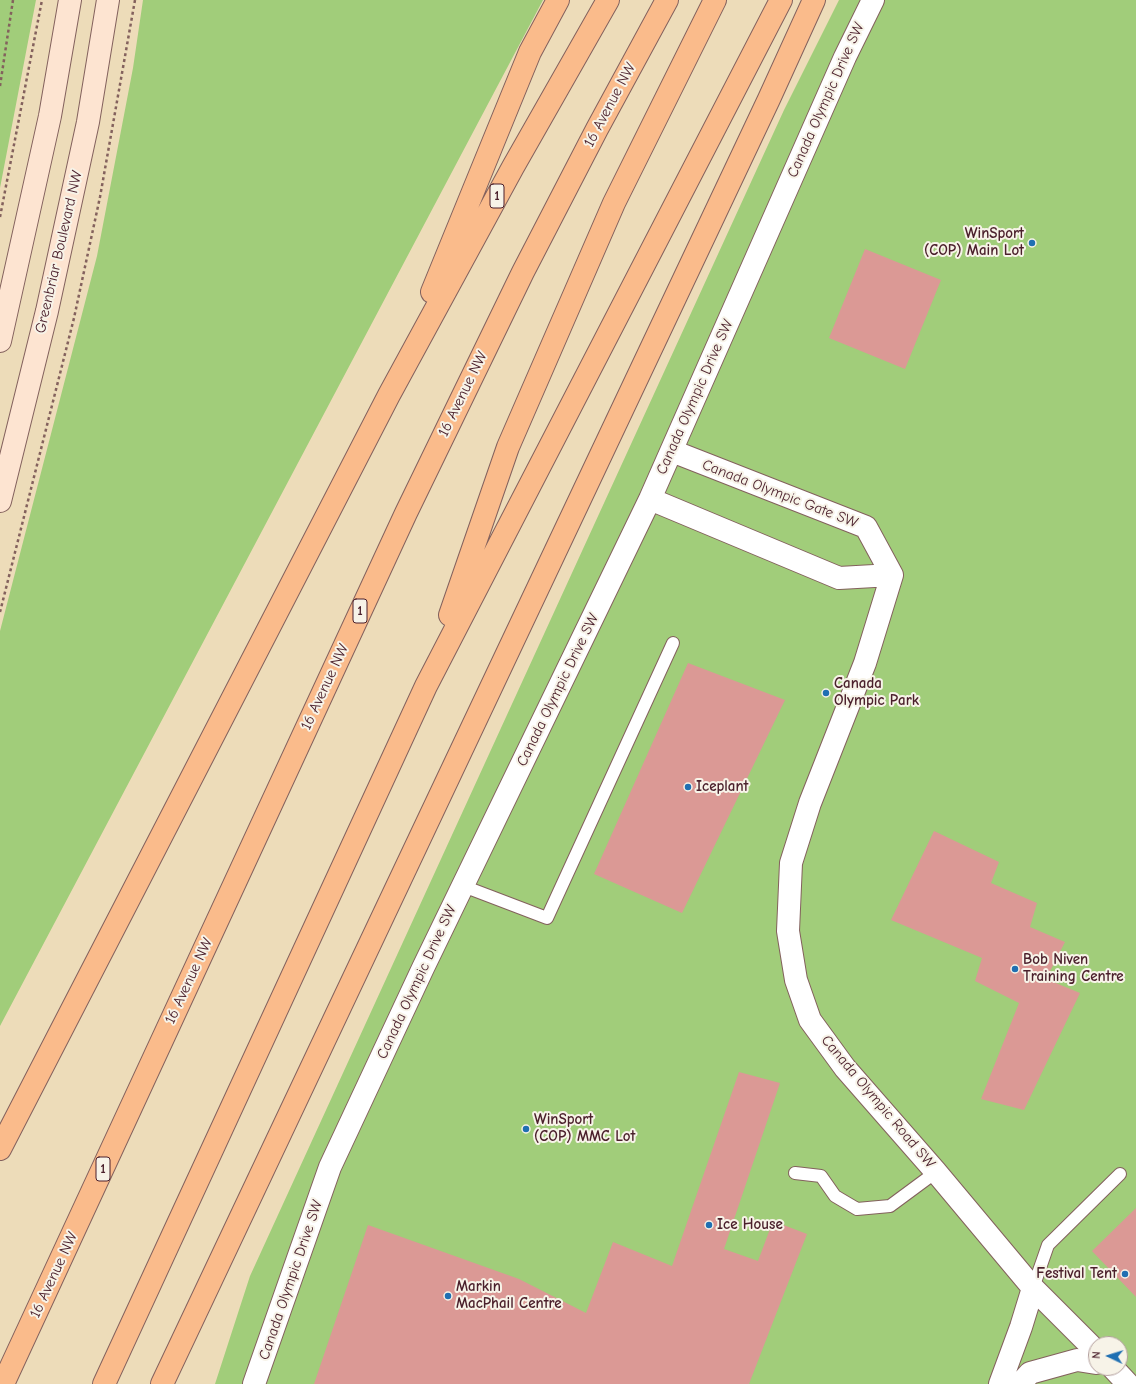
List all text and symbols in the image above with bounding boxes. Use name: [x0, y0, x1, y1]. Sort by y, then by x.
street label: Canada Olympic Drive SW: [784, 20, 868, 180]
street label: 16 Avenue NW: [580, 60, 640, 150]
street label: Greenbriar Boulevard NW: [31, 169, 87, 335]
road number: 1: [490, 184, 504, 208]
place label: WinSport (COP) Main Lot: [924, 225, 1024, 260]
marker: WinSport (COP) Main Lot: [1027, 238, 1037, 248]
street label: Canada Olympic Drive SW: [653, 317, 737, 477]
street label: 16 Avenue NW: [435, 348, 491, 440]
street label: Canada Olympic Gate SW: [700, 456, 860, 532]
road number: 1: [353, 599, 367, 623]
street label: Canada Olympic Drive SW: [513, 611, 603, 769]
street label: 16 Avenue NW: [297, 641, 353, 733]
place label: Canada Olympic Park: [834, 675, 919, 710]
marker: Canada Olympic Park: [821, 688, 831, 698]
place label: Iceplant: [696, 778, 749, 796]
marker: Iceplant: [683, 782, 693, 792]
street label: Canada Olympic Drive SW: [373, 902, 461, 1062]
street label: 16 Avenue NW: [161, 935, 217, 1027]
place label: Bob Niven Training Centre: [1023, 951, 1124, 986]
marker: Bob Niven Training Centre: [1010, 964, 1020, 974]
street label: Canada Olympic Road SW: [817, 1032, 939, 1172]
place label: WinSport (COP) MMC Lot: [534, 1111, 635, 1146]
marker: WinSport (COP) MMC Lot: [521, 1124, 531, 1134]
road number: 1: [96, 1157, 110, 1181]
street label: Canada Olympic Drive SW: [255, 1198, 327, 1362]
place label: Ice House: [717, 1216, 783, 1234]
marker: Ice House: [704, 1220, 714, 1230]
street label: 16 Avenue NW: [26, 1229, 82, 1321]
place label: Festival Tent: [1036, 1265, 1117, 1283]
marker: Festival Tent: [1120, 1269, 1130, 1279]
place label: Markin MacPhail Centre: [456, 1278, 562, 1313]
marker: Markin MacPhail Centre: [443, 1291, 453, 1301]
north arrow: [1088, 1336, 1128, 1376]
text: N: [1090, 1351, 1103, 1359]

